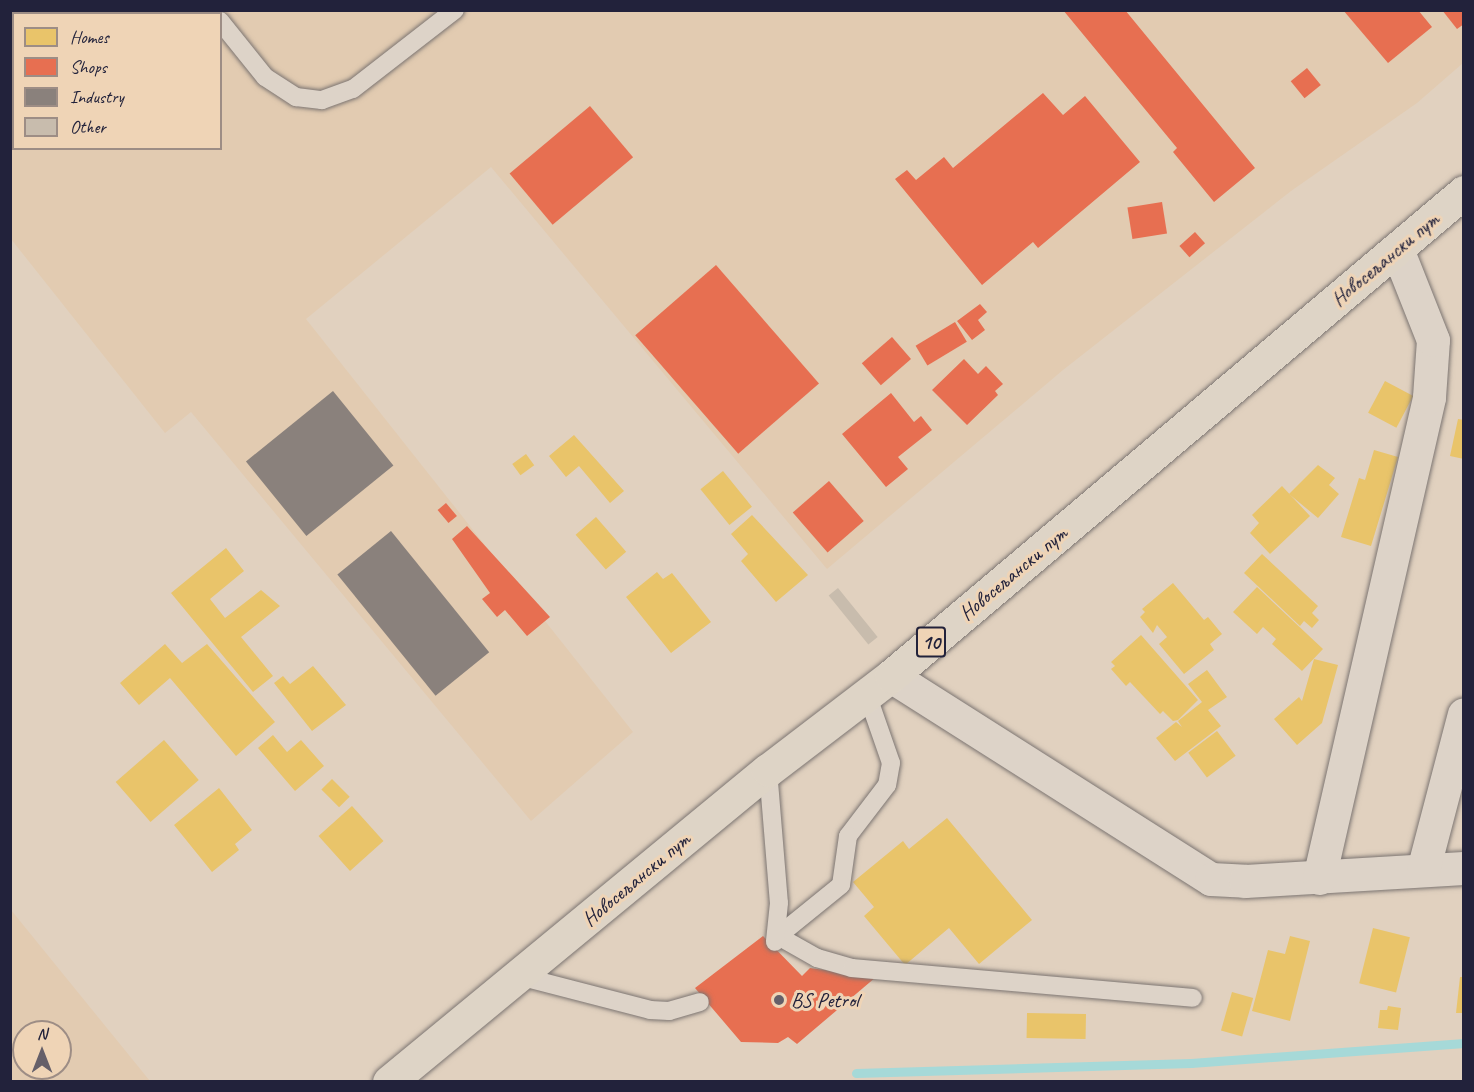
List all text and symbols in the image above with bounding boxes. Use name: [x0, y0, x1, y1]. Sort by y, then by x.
legend: [12, 12, 222, 150]
text: Homes: [70, 26, 109, 48]
text: Shops: [70, 56, 107, 78]
text: Industry: [70, 86, 124, 108]
text: Other: [70, 116, 106, 138]
street label: Новосељански пут: [1326, 207, 1444, 311]
street label: Новосељански пут: [954, 521, 1072, 625]
road number: 10: [916, 625, 946, 659]
street label: Новосељански пут: [577, 827, 695, 931]
place label: BS Petrol: [791, 987, 858, 1013]
marker: BS Petrol: [772, 993, 786, 1007]
north arrow: [12, 1020, 72, 1080]
text: N: [37, 1024, 47, 1044]

